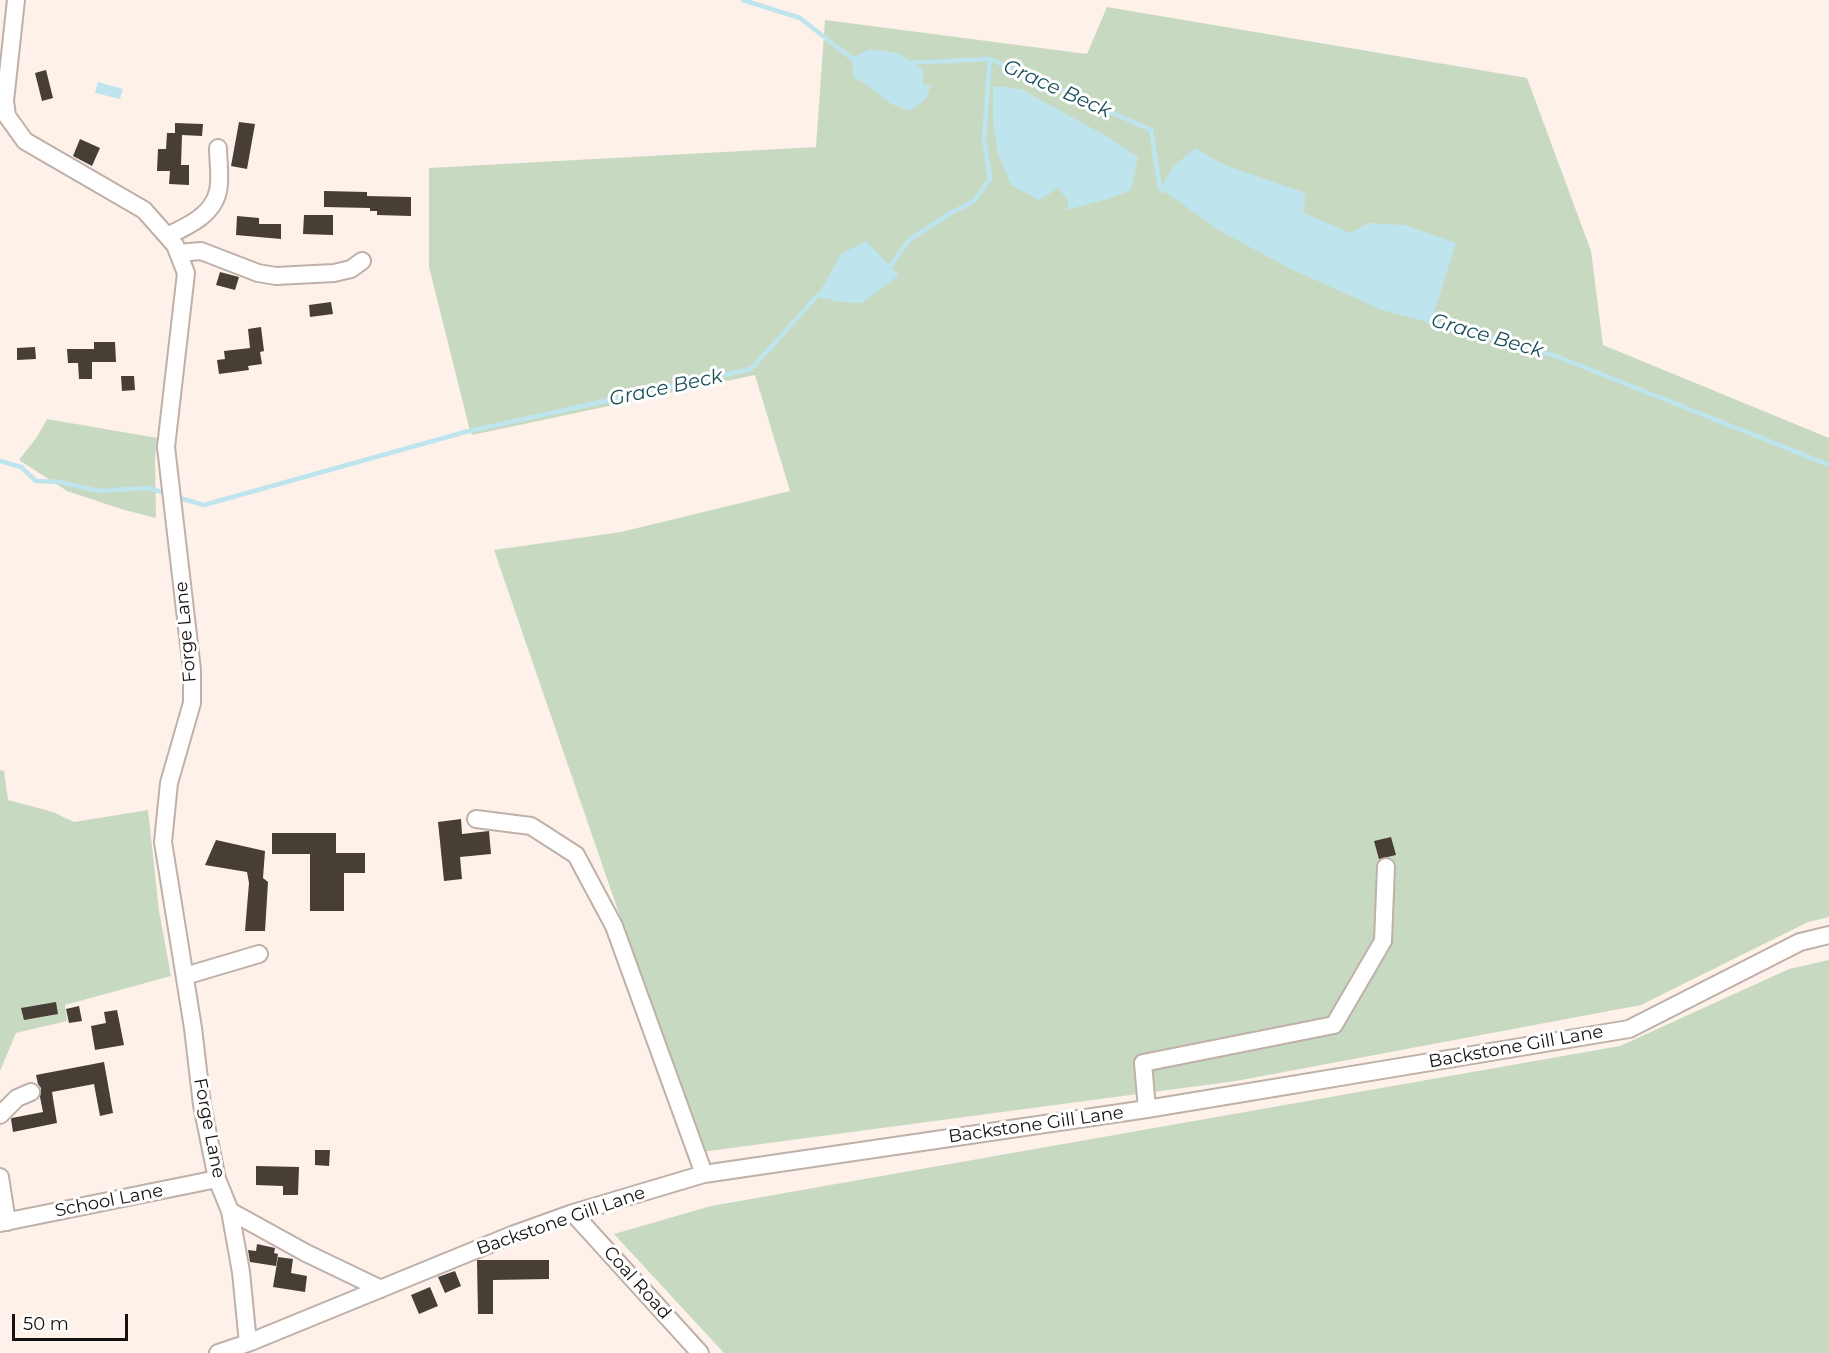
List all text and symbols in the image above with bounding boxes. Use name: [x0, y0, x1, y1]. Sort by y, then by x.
water label: Grace Beck: [999, 55, 1115, 123]
water label: Grace Beck: [1428, 309, 1546, 363]
water label: Grace Beck: [607, 364, 725, 412]
street label: Forge Lane: [171, 580, 201, 684]
street label: Backstone Gill Lane: [1427, 1021, 1605, 1073]
street label: Forge Lane: [189, 1076, 229, 1180]
street label: Backstone Gill Lane: [947, 1102, 1125, 1148]
street label: School Lane: [53, 1180, 165, 1222]
street label: Backstone Gill Lane: [474, 1182, 648, 1260]
street label: Coal Road: [599, 1242, 675, 1324]
scale bar: [15, 1302, 130, 1340]
text: 50 m: [23, 1313, 69, 1335]

